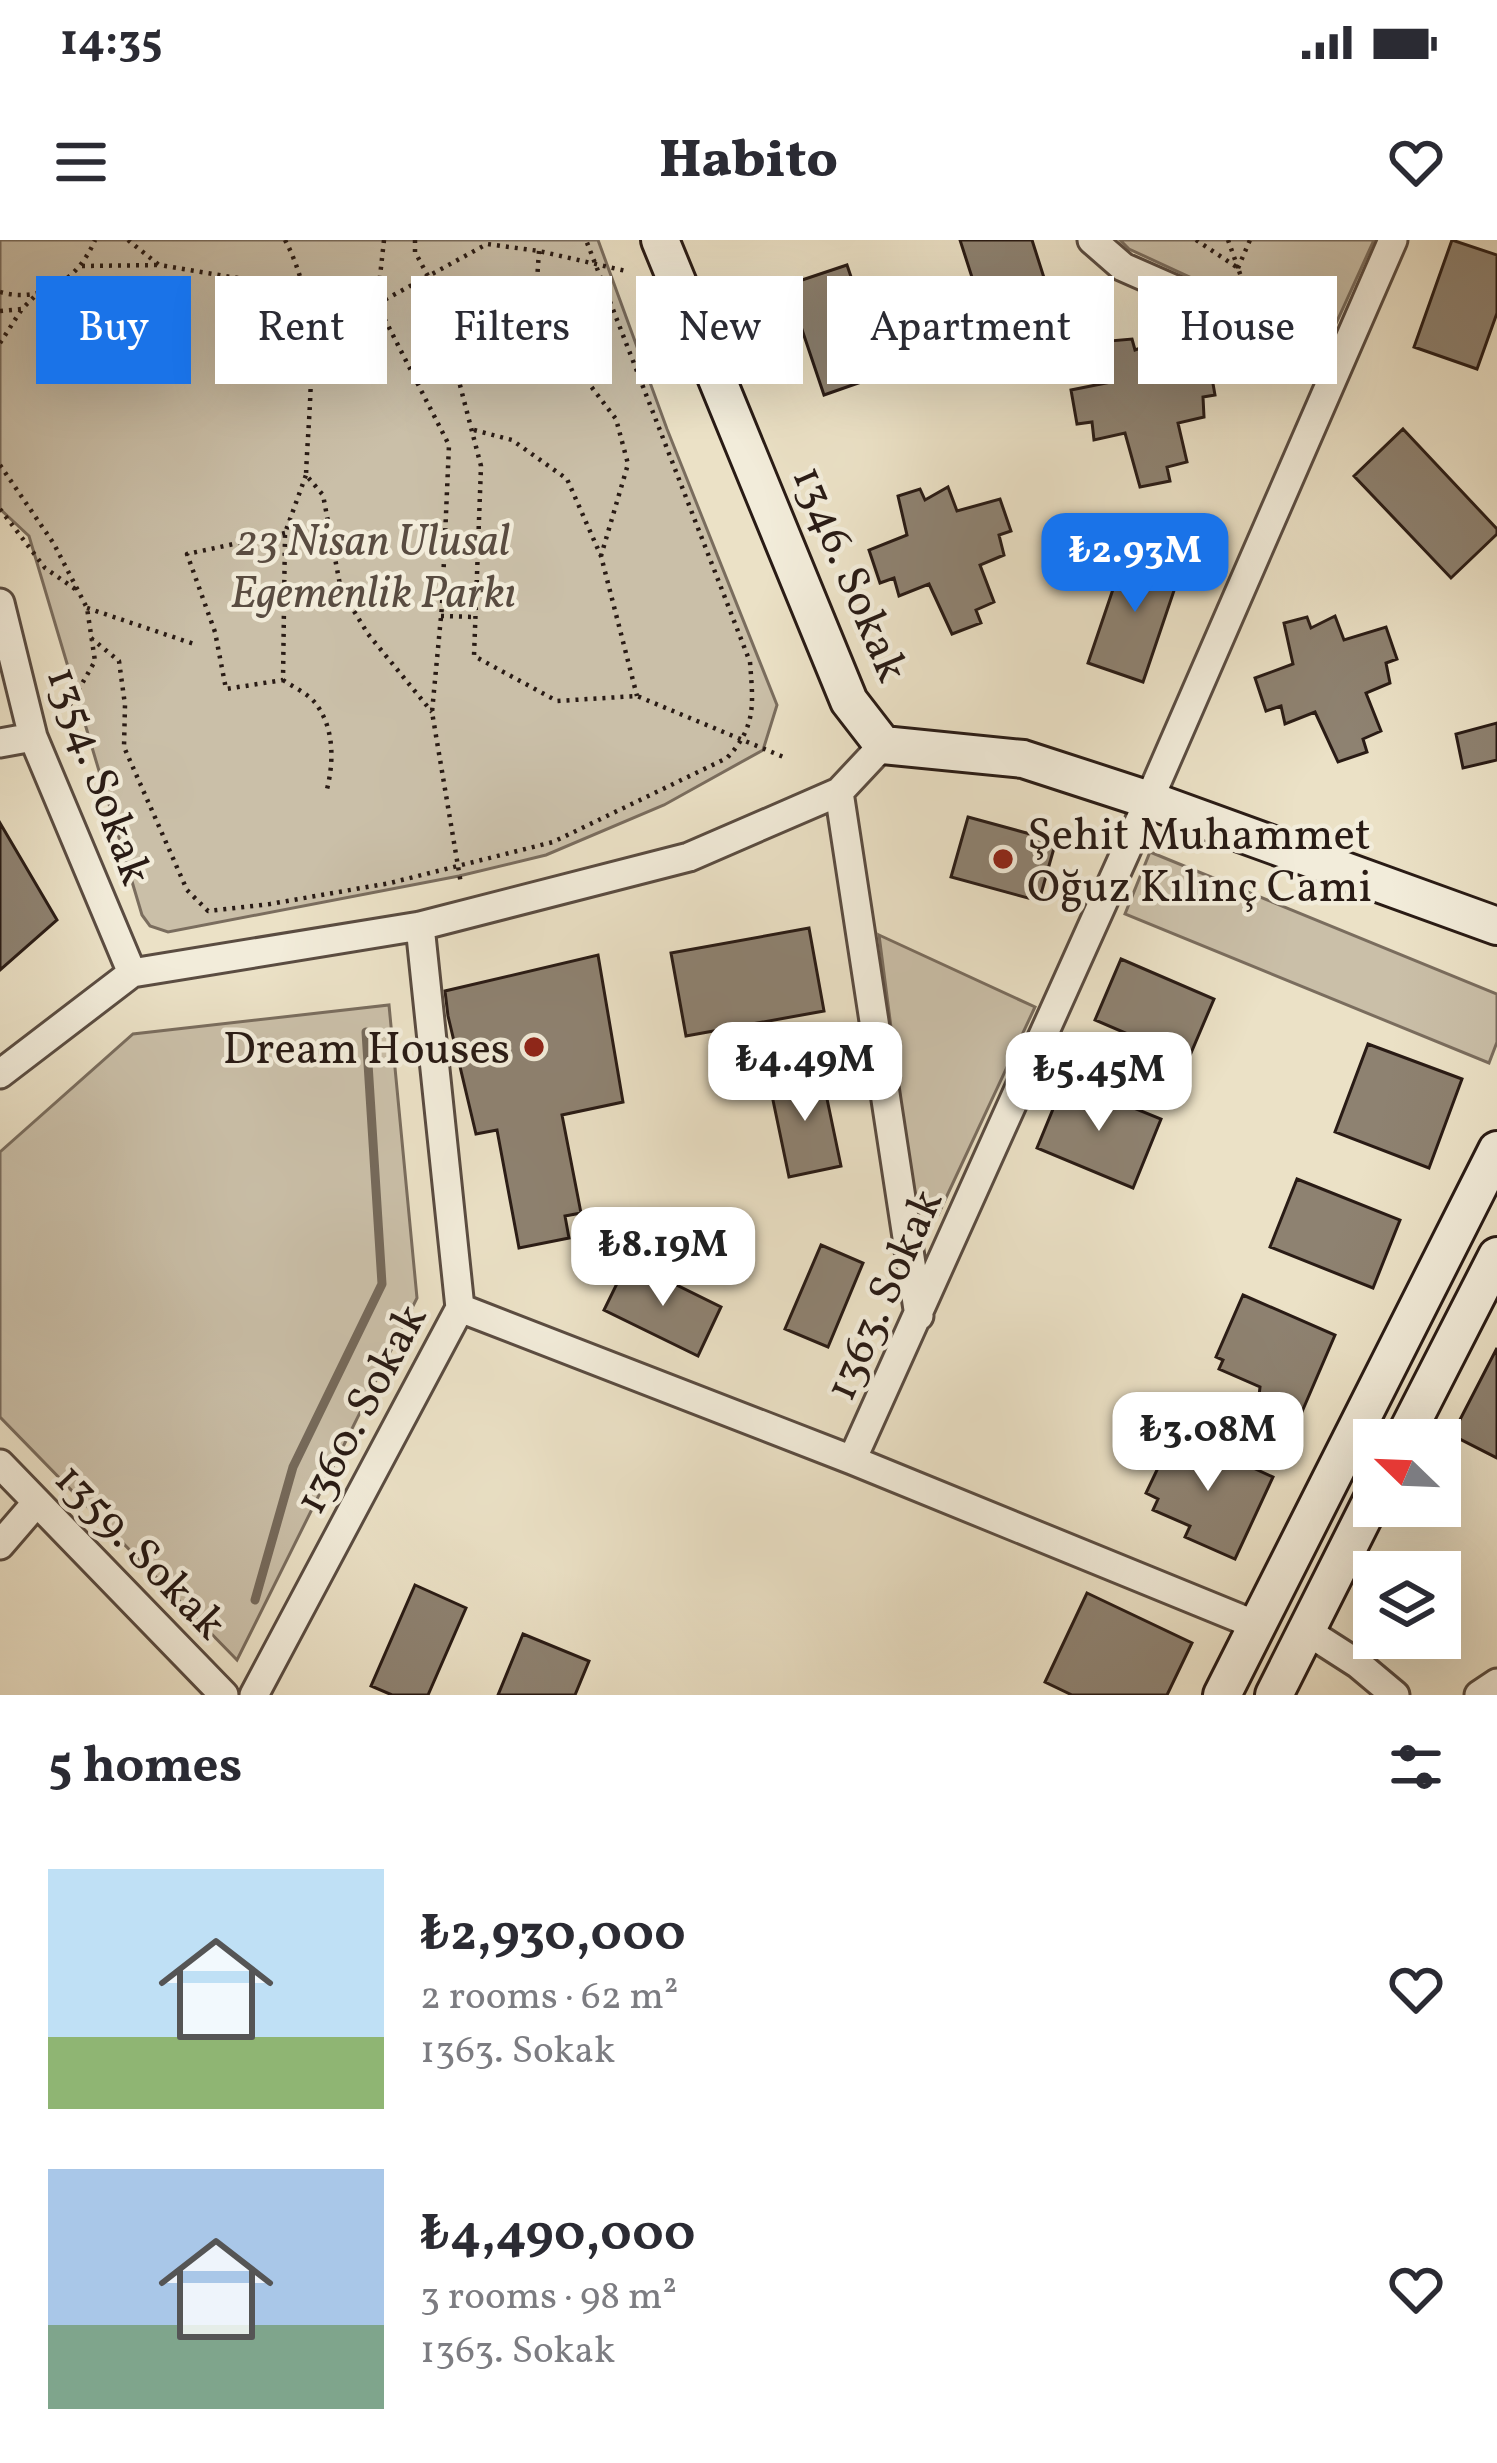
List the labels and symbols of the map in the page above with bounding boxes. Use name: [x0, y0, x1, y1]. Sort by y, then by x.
street label: 1346. Sokak: [774, 457, 922, 693]
park label: 23 Nisan Ulusal Egemenlik Parkı: [230, 512, 516, 627]
pin: ₺2.93M: [1037, 513, 1233, 615]
street label: 1354. Sokak: [28, 658, 165, 895]
place label: Şehit Muhammet Oğuz Kılınç Cami: [1027, 806, 1372, 921]
marker: Şehit Muhammet Oğuz Kılınç Cami: [990, 846, 1016, 872]
place label: Dream Houses: [223, 1020, 510, 1083]
pin: ₺4.49M: [707, 1022, 903, 1124]
pin: ₺5.45M: [1001, 1032, 1197, 1134]
marker: Dream Houses: [521, 1034, 547, 1060]
street label: 1363. Sokak: [812, 1180, 961, 1412]
pin: ₺8.19M: [565, 1207, 761, 1309]
street label: 1360. Sokak: [281, 1294, 445, 1526]
pin: ₺3.08M: [1110, 1392, 1306, 1494]
north arrow: [1353, 1419, 1461, 1527]
street label: 1359. Sokak: [38, 1451, 239, 1656]

